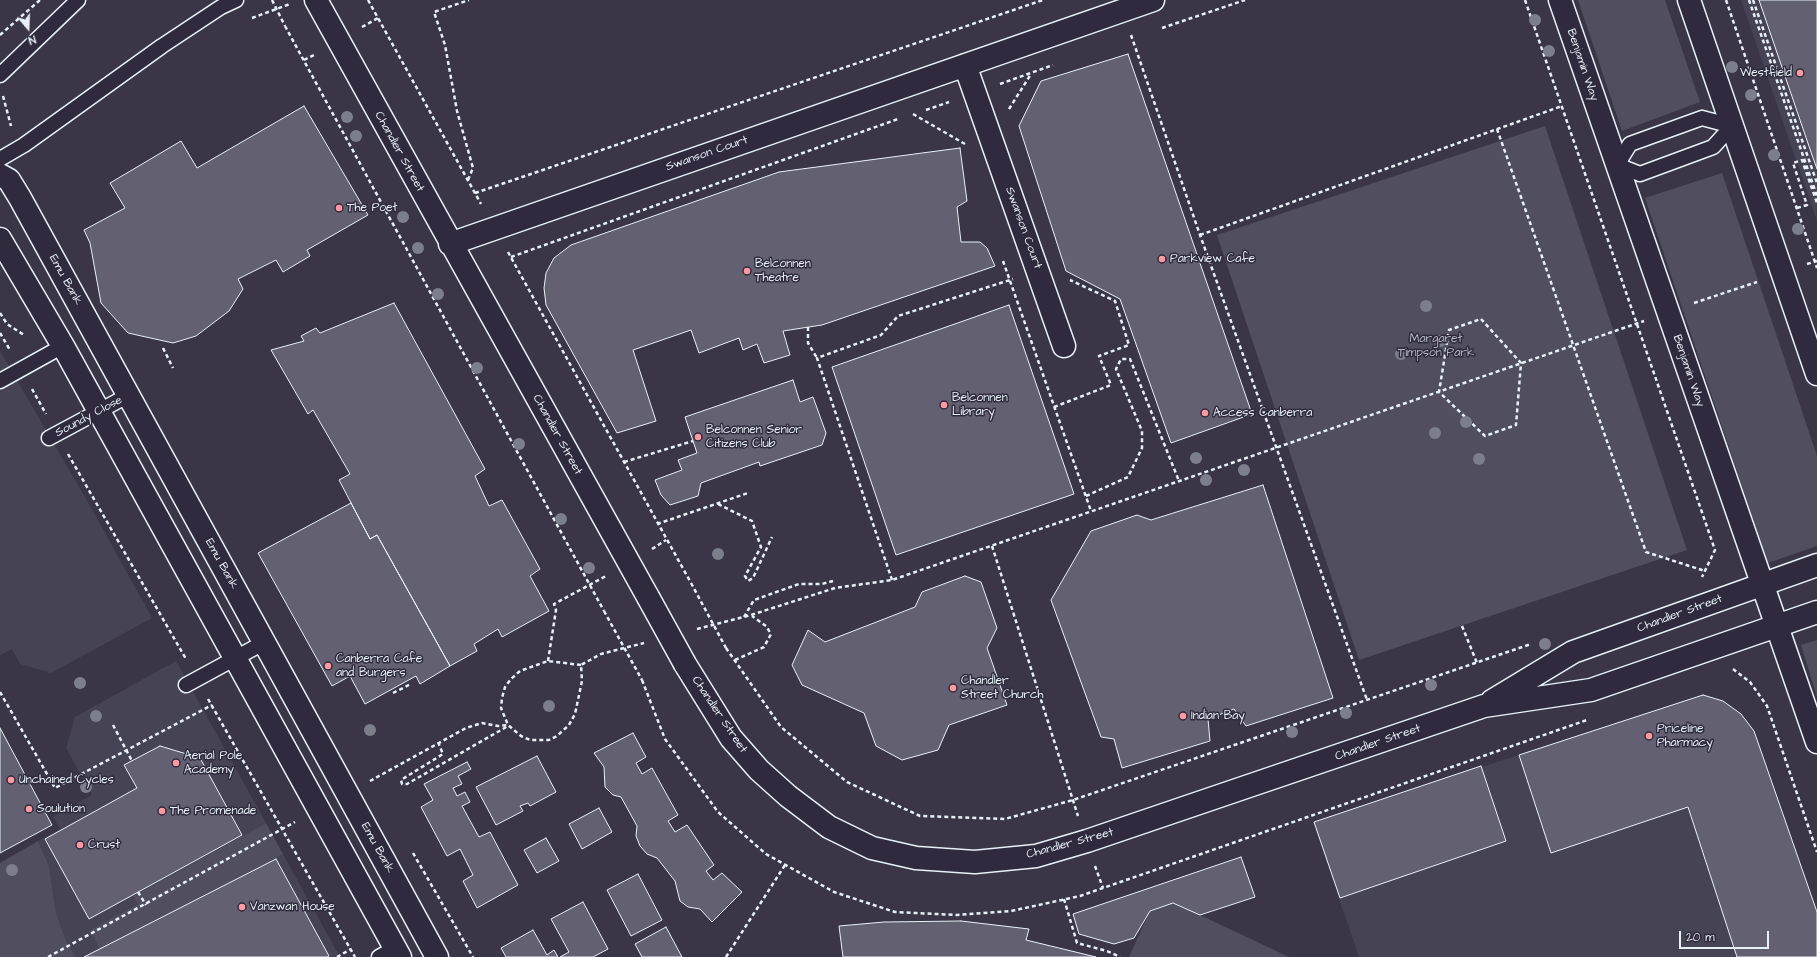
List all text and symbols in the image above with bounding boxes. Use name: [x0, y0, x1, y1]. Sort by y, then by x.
north arrow: [8, 8, 48, 48]
street label: Benjamin Way: [1563, 27, 1601, 103]
text: N: [26, 32, 38, 48]
place label: Westfield: [1740, 66, 1792, 80]
marker: Westfield: [1795, 68, 1805, 78]
street label: Chandler Street: [371, 109, 427, 195]
street label: Swanson Court: [664, 133, 750, 175]
street label: Swanson Court: [1002, 185, 1044, 271]
place label: The Poet: [347, 201, 397, 215]
marker: The Poet: [334, 203, 344, 213]
street label: Emu Bank: [45, 252, 85, 308]
place label: Parkview Cafe: [1170, 252, 1255, 266]
marker: Parkview Cafe: [1157, 254, 1167, 264]
place label: Belconnen Theatre: [755, 257, 811, 285]
marker: Belconnen Theatre: [742, 266, 752, 276]
park label: Margaret Timpson Park: [1398, 332, 1474, 360]
street label: Benjamin Way: [1669, 333, 1707, 409]
place label: Belconnen Library: [952, 391, 1008, 419]
street label: Chandler Street: [529, 392, 585, 478]
street label: Soundy Close: [53, 393, 125, 441]
marker: Belconnen Library: [939, 400, 949, 410]
place label: Access Canberra: [1213, 406, 1312, 420]
marker: Access Canberra: [1200, 408, 1210, 418]
place label: Belconnen Senior Citizens Club: [706, 423, 802, 451]
marker: Belconnen Senior Citizens Club: [693, 432, 703, 442]
street label: Emu Bank: [201, 536, 241, 592]
street label: Chandler Street: [1635, 592, 1725, 636]
place label: Canberra Cafe and Burgers: [336, 652, 422, 680]
marker: Canberra Cafe and Burgers: [323, 661, 333, 671]
street label: Chandler Street: [688, 674, 750, 756]
place label: Chandler Street Church: [961, 674, 1044, 702]
marker: Chandler Street Church: [948, 683, 958, 693]
place label: Indian Bay: [1191, 709, 1245, 723]
marker: Indian Bay: [1178, 711, 1188, 721]
street label: Chandler Street: [1333, 722, 1423, 764]
place label: Priceline Pharmacy: [1657, 722, 1713, 750]
marker: Priceline Pharmacy: [1644, 731, 1654, 741]
place label: Aerial Pole Academy: [184, 749, 242, 777]
marker: Aerial Pole Academy: [171, 758, 181, 768]
place label: Unchained Cycles: [19, 773, 114, 787]
marker: Unchained Cycles: [6, 775, 16, 785]
place label: Soulution: [37, 802, 85, 816]
marker: Soulution: [24, 804, 34, 814]
place label: The Promenade: [170, 804, 256, 818]
marker: The Promenade: [157, 806, 167, 816]
street label: Emu Bank: [357, 820, 397, 876]
street label: Chandler Street: [1025, 825, 1115, 863]
place label: Crust: [88, 838, 120, 852]
marker: Crust: [75, 840, 85, 850]
place label: Vanzwan House: [250, 900, 335, 914]
marker: Vanzwan House: [237, 902, 247, 912]
scale bar: [1681, 923, 1771, 949]
text: 20 m: [1686, 929, 1715, 946]

